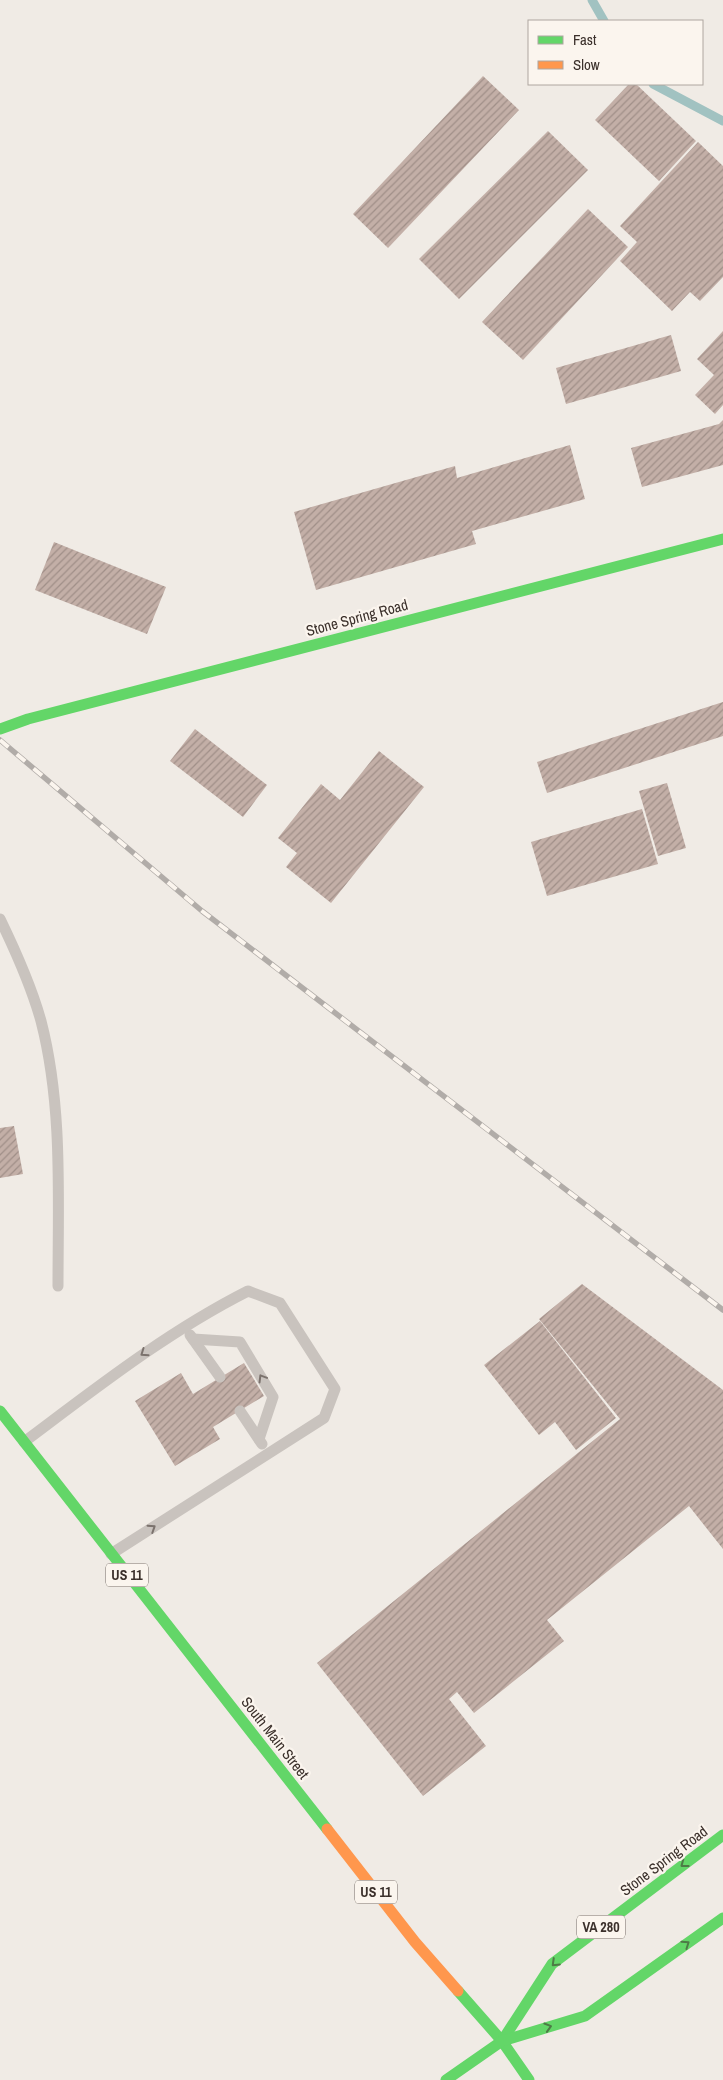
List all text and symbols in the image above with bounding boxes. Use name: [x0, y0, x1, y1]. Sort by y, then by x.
legend: [528, 20, 703, 85]
text: Fast: [573, 29, 597, 50]
text: Slow: [573, 54, 600, 75]
street label: Stone Spring Road: [304, 594, 410, 641]
one-way arrow: [141, 1347, 150, 1356]
one-way arrow: [258, 1375, 268, 1384]
one-way arrow: [147, 1525, 156, 1534]
road number: US 11: [106, 1564, 148, 1586]
street label: South Main Street: [237, 1692, 315, 1784]
street label: Stone Spring Road: [616, 1821, 712, 1900]
one-way arrow: [681, 1859, 690, 1867]
road number: US 11: [355, 1880, 397, 1904]
road number: VA 280: [577, 1915, 625, 1938]
one-way arrow: [680, 1941, 690, 1950]
one-way arrow: [552, 1957, 561, 1966]
one-way arrow: [544, 2023, 552, 2033]

